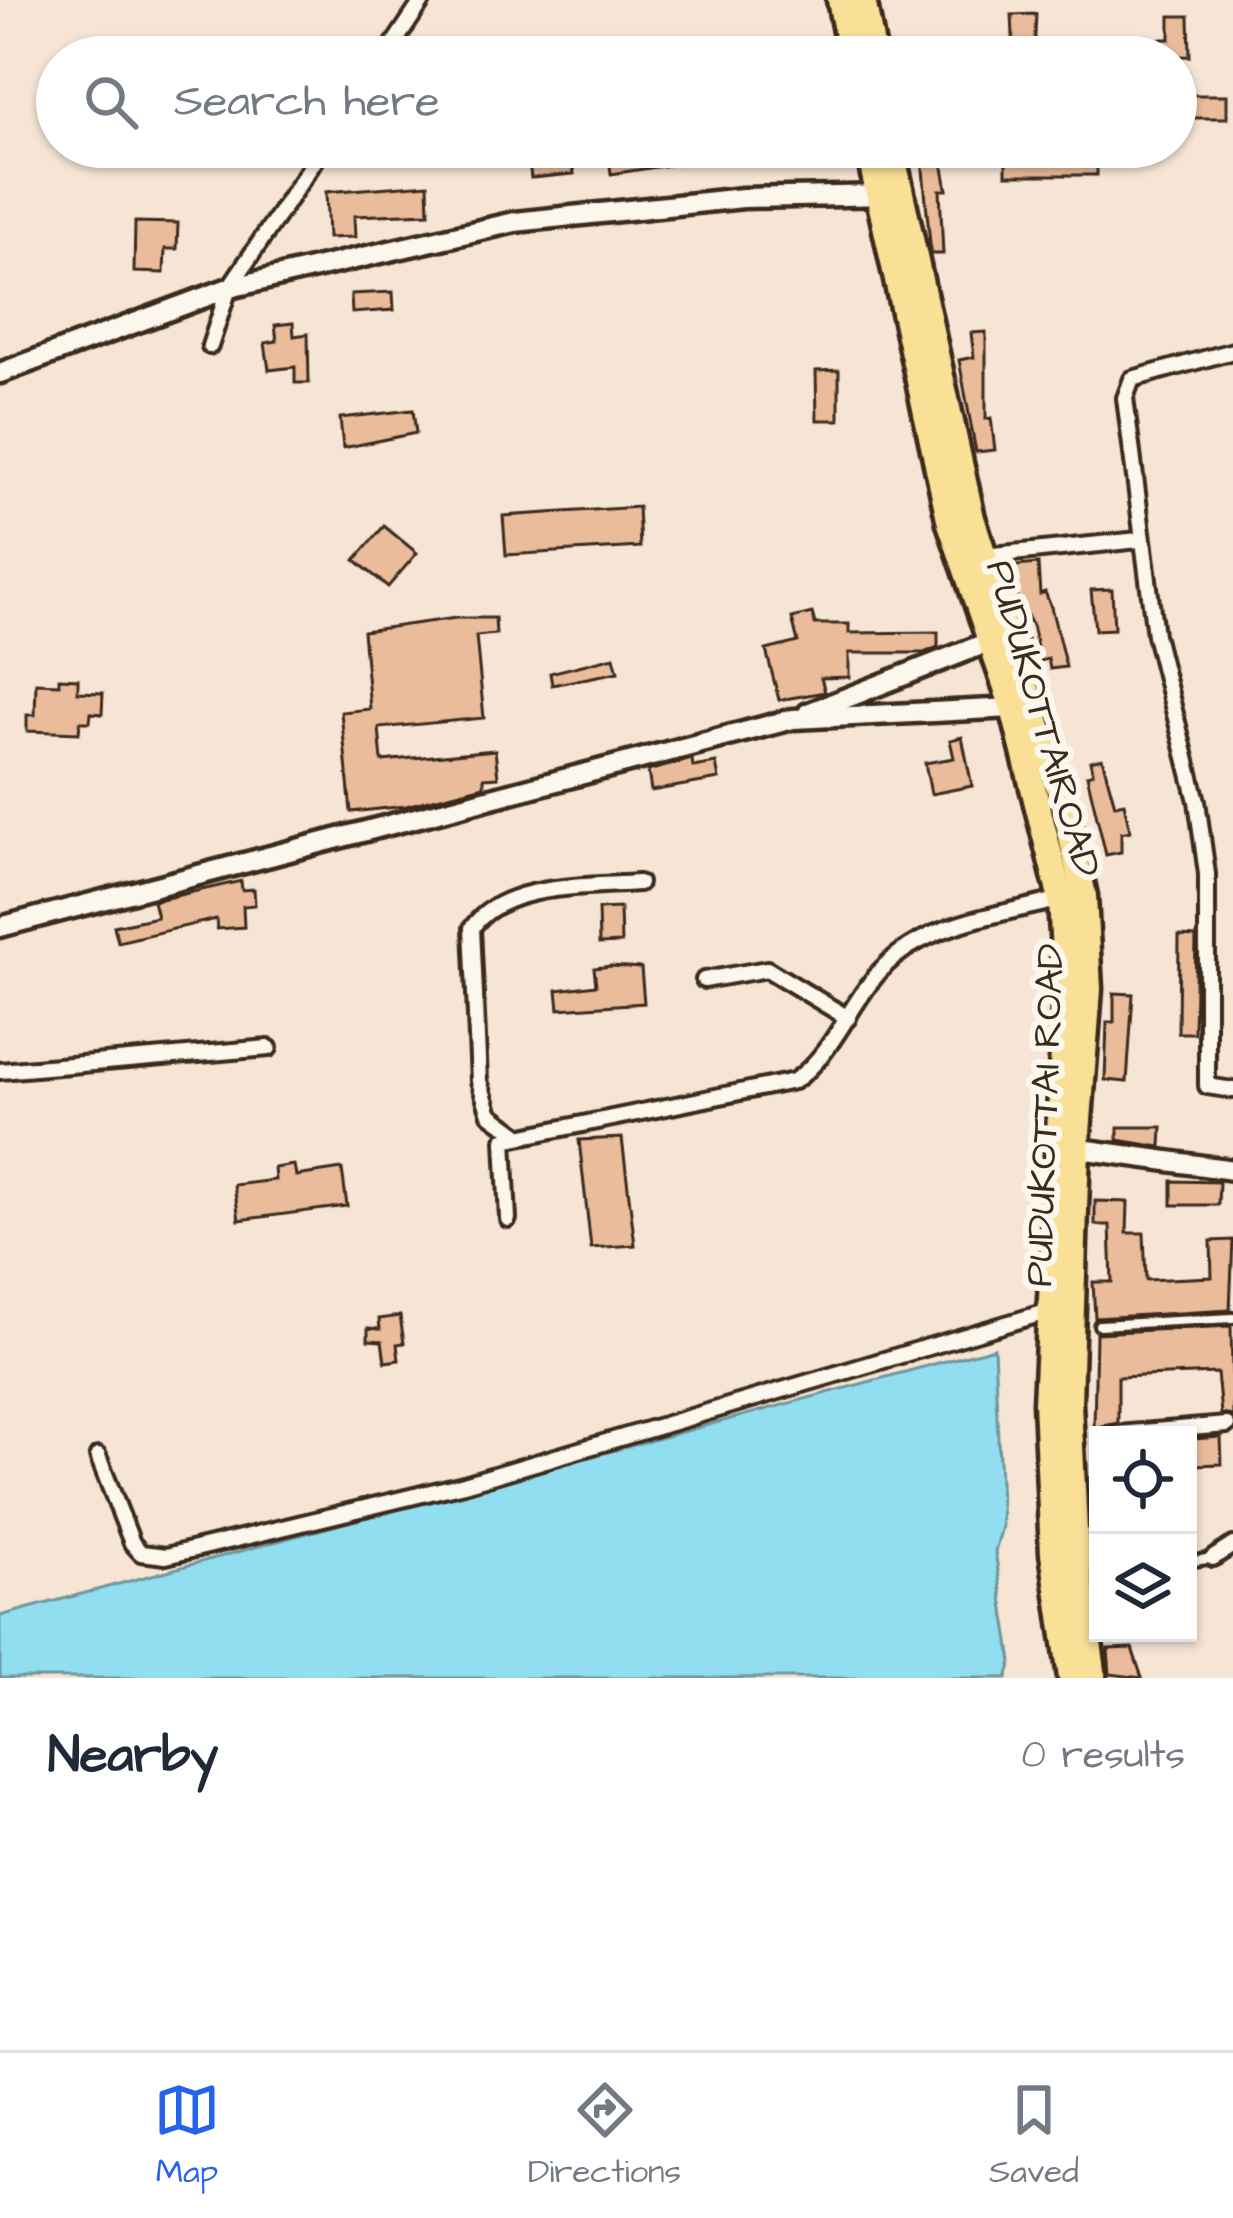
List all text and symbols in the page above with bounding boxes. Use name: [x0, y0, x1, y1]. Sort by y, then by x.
search box: [36, 36, 1197, 168]
icon: search: [78, 69, 144, 135]
text: Search here: [174, 71, 440, 133]
street label: PUDUKOTTAIROAD: [971, 554, 1113, 884]
street label: PUDUKOTTAI ROAD: [1013, 943, 1079, 1287]
map controls: [1089, 1426, 1197, 1642]
button: locate: [1089, 1426, 1197, 1534]
button: layers: [1089, 1534, 1197, 1642]
text: Nearby: [48, 1721, 218, 1792]
text: 0 results: [1021, 1729, 1185, 1783]
tab: Map: [154, 2077, 220, 2195]
tab: Directions: [528, 2077, 681, 2195]
tab: Saved: [989, 2077, 1079, 2195]

